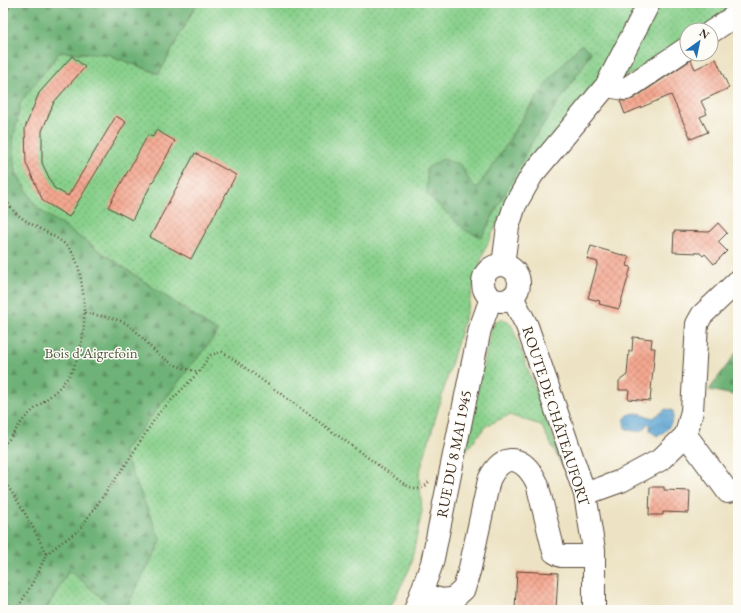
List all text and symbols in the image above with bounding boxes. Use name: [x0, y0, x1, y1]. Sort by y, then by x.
north arrow: [679, 22, 719, 62]
text: N: [697, 25, 712, 42]
street label: ROUTE DE CHÂTEAUFORT: [518, 324, 595, 509]
park label: Bois d'Aigrefoin: [44, 343, 138, 362]
street label: RUE DU 8 MAI 1945: [432, 388, 475, 519]

